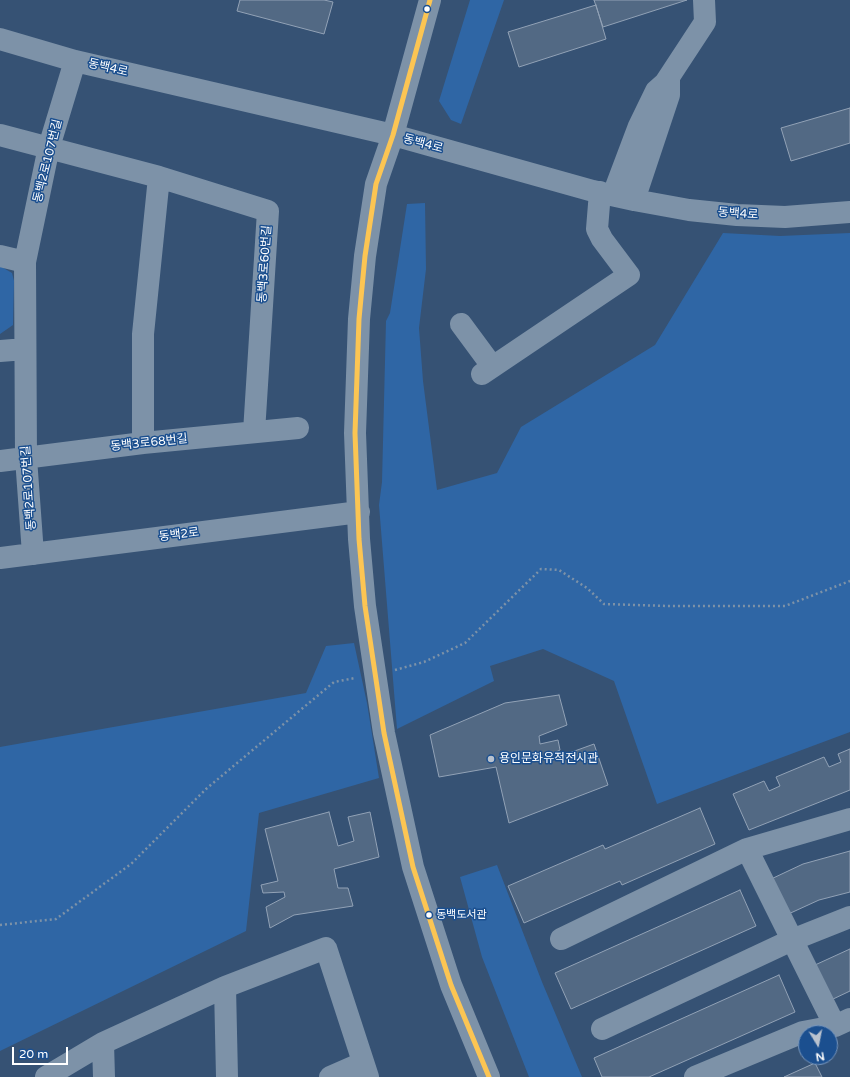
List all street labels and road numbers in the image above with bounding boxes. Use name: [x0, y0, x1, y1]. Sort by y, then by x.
street label: 동백4로: [87, 56, 129, 80]
street label: 동백2로107번길: [31, 118, 65, 204]
street label: 동백4로: [402, 132, 444, 156]
street label: 동백4로: [717, 205, 759, 223]
street label: 동백3로60번길: [255, 225, 275, 303]
street label: 동백3로68번길: [110, 432, 188, 454]
street label: 동백2로107번길: [19, 445, 39, 531]
street label: 동백2로: [158, 525, 200, 545]

